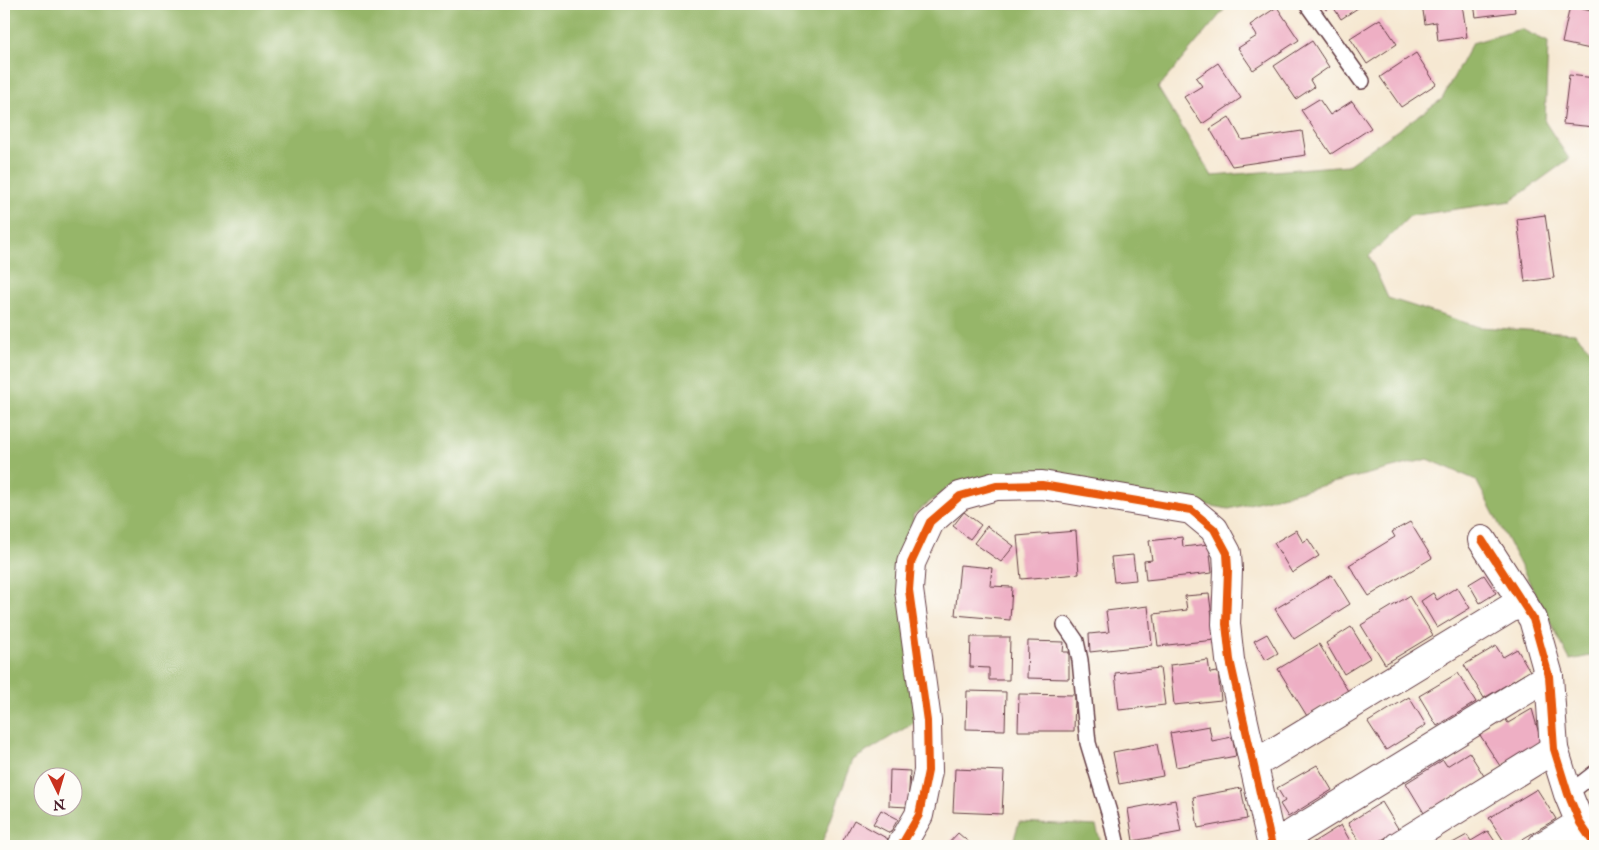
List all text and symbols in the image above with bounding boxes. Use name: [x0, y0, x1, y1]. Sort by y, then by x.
north arrow: [32, 768, 82, 818]
text: N: [52, 794, 67, 813]

